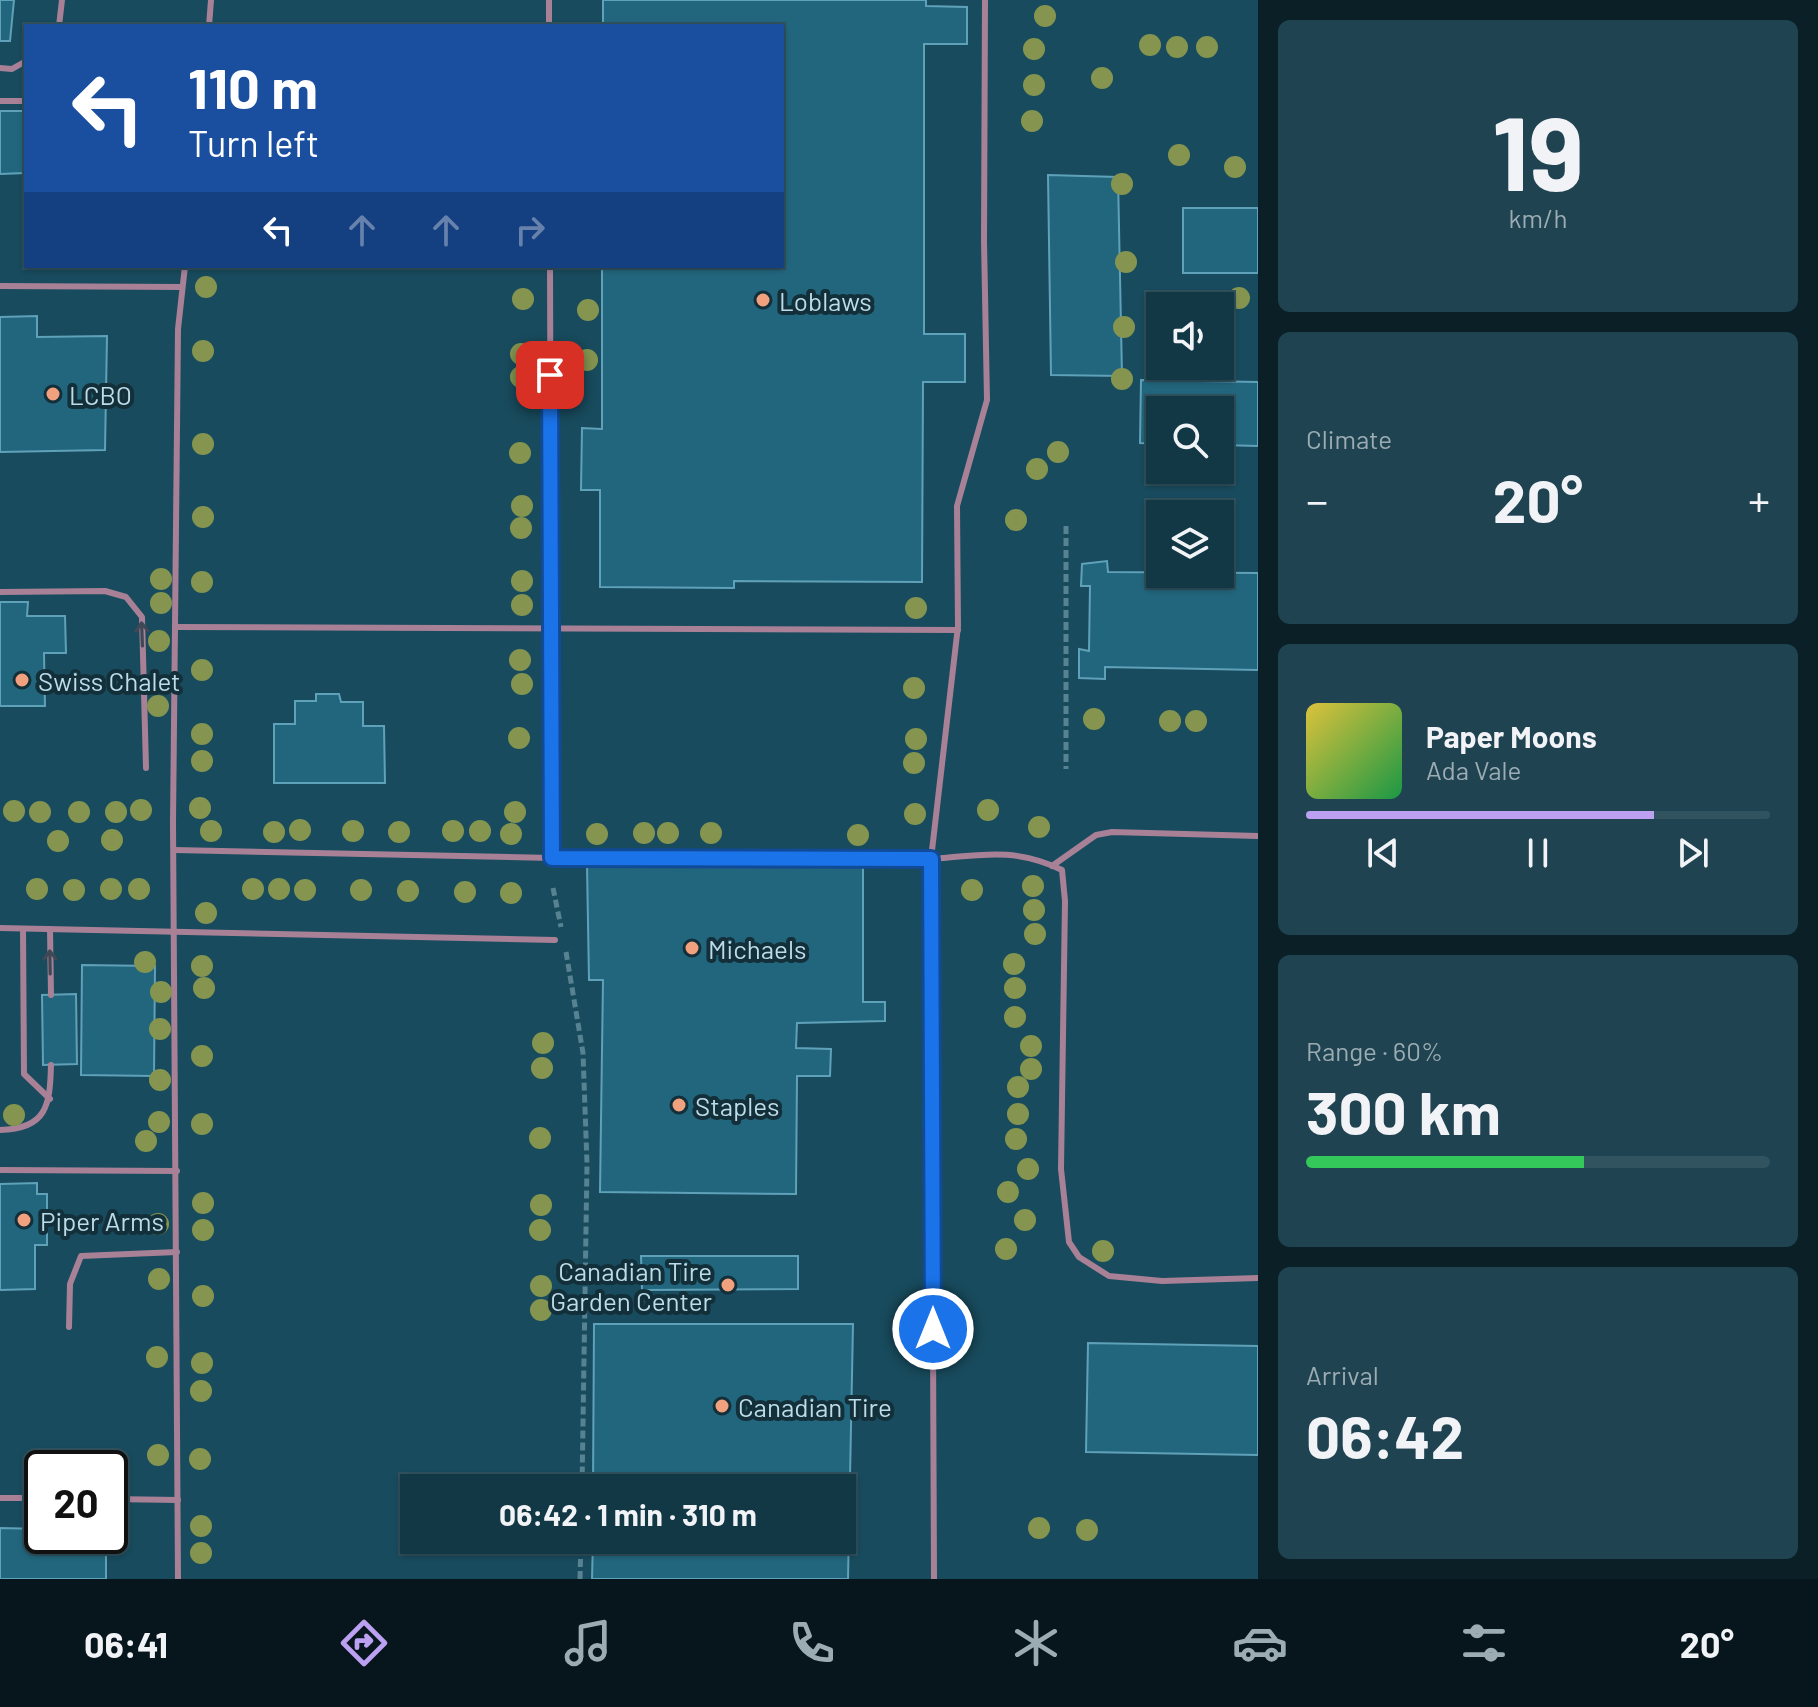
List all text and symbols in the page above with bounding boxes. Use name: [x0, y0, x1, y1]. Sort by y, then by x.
text: 110 m: [188, 53, 318, 120]
icon: left: [56, 56, 160, 160]
text: 19: [1492, 87, 1584, 212]
text: Turn left: [188, 121, 319, 164]
text: km/h: [1509, 202, 1567, 233]
icon: left: [256, 208, 300, 252]
icon: ahead: [340, 208, 384, 252]
icon: ahead: [424, 208, 468, 252]
icon: right: [508, 208, 552, 252]
place label: Loblaws: [779, 285, 872, 316]
marker: Loblaws: [754, 291, 772, 309]
map controls: [1146, 292, 1234, 588]
button: sound: [1146, 292, 1234, 380]
pin: [516, 341, 584, 409]
icon: arrive: [528, 353, 572, 397]
place label: LCBO: [69, 379, 132, 410]
marker: LCBO: [44, 385, 62, 403]
button: search: [1146, 396, 1234, 484]
text: Climate: [1306, 423, 1392, 454]
text: 20°: [1493, 463, 1583, 535]
text: −: [1306, 473, 1328, 526]
text: +: [1748, 473, 1770, 526]
button: layers: [1146, 500, 1234, 588]
one-way arrow: [135, 621, 150, 648]
place label: Swiss Chalet: [38, 665, 181, 696]
marker: Swiss Chalet: [13, 671, 31, 689]
text: Paper Moons: [1426, 718, 1597, 754]
text: Ada Vale: [1426, 754, 1521, 785]
icon: previous: [1361, 831, 1405, 875]
icon: pause: [1516, 831, 1560, 875]
icon: next: [1671, 831, 1715, 875]
place label: Michaels: [708, 933, 806, 964]
marker: Michaels: [683, 939, 701, 957]
one-way arrow: [43, 949, 58, 976]
text: Range · 60%: [1306, 1035, 1443, 1066]
text: 300 km: [1306, 1075, 1501, 1147]
place label: Staples: [695, 1090, 779, 1121]
marker: Staples: [670, 1096, 688, 1114]
place label: Piper Arms: [40, 1205, 164, 1236]
marker: Piper Arms: [15, 1211, 33, 1229]
place label: Canadian Tire Garden Center: [550, 1255, 713, 1316]
marker: Canadian Tire Garden Center: [719, 1276, 737, 1294]
position arrow: [891, 1287, 975, 1371]
text: Arrival: [1306, 1359, 1379, 1390]
place label: Canadian Tire: [738, 1391, 892, 1422]
marker: Canadian Tire: [713, 1397, 731, 1415]
text: 06:42: [1306, 1399, 1464, 1471]
speed limit sign: 20: [24, 1450, 128, 1554]
text: 06:42 · 1 min · 310 m: [499, 1496, 757, 1532]
icon: directions: [336, 1615, 392, 1671]
icon: music: [560, 1615, 616, 1671]
icon: phone: [784, 1615, 840, 1671]
icon: climate: [1008, 1615, 1064, 1671]
icon: car: [1232, 1615, 1288, 1671]
icon: filters: [1456, 1615, 1512, 1671]
text: 06:41: [84, 1622, 168, 1665]
text: 20°: [1680, 1622, 1734, 1665]

